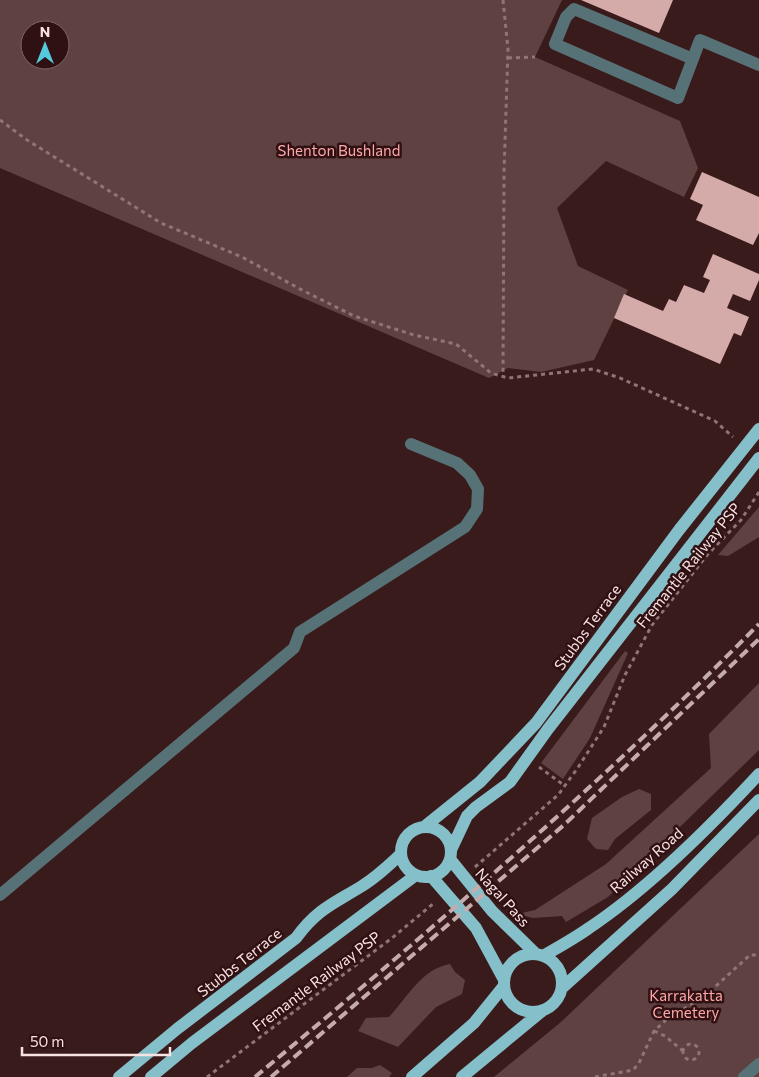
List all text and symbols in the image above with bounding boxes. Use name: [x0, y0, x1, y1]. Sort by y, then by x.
north arrow: [20, 20, 70, 70]
text: N: [40, 23, 50, 40]
park label: Shenton Bushland: [278, 141, 400, 159]
street label: Fremantle Railway PSP: [632, 499, 744, 631]
street label: Stubbs Terrace: [550, 580, 624, 673]
street label: Railway Road: [606, 823, 686, 897]
street label: Nagal Pass: [472, 864, 534, 930]
street label: Stubbs Terrace: [193, 924, 285, 1000]
street label: Fremantle Railway PSP: [248, 927, 384, 1035]
park label: Karrakatta Cemetery: [649, 986, 723, 1021]
scale bar: [22, 1024, 170, 1056]
text: 50 m: [30, 1032, 64, 1050]

